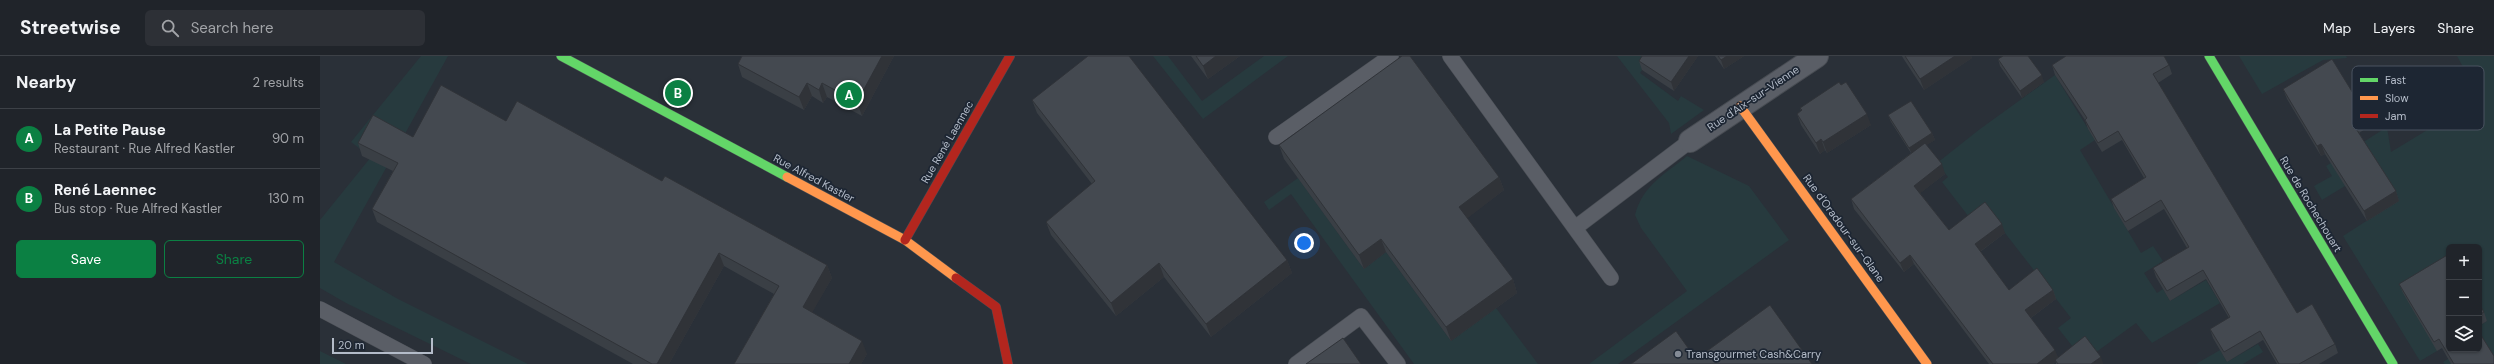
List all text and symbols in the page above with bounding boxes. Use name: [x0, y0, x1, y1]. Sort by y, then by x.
search box: [145, 10, 425, 46]
text: Streetwise: [20, 15, 121, 40]
icon: search: [159, 17, 181, 39]
text: Search here: [191, 18, 273, 38]
text: Map: [2323, 19, 2351, 37]
text: Layers: [2373, 19, 2415, 37]
text: Share: [2437, 19, 2474, 37]
street label: Rue d'Aix-sur-Vienne: [1704, 62, 1802, 134]
legend: [2352, 66, 2484, 130]
text: Nearby: [16, 71, 76, 93]
text: Fast: [2385, 73, 2406, 87]
text: 2 results: [253, 74, 304, 91]
pin: B: [665, 78, 691, 108]
pin: A: [836, 80, 862, 110]
text: Slow: [2385, 91, 2409, 105]
street label: Rue René Laennec: [918, 98, 976, 186]
text: Jam: [2385, 109, 2406, 123]
text: La Petite Pause: [54, 120, 166, 140]
text: A: [24, 130, 34, 147]
text: 90 m: [272, 130, 304, 147]
text: Restaurant · Rue Alfred Kastler: [54, 140, 235, 157]
street label: Rue Alfred Kastler: [771, 151, 857, 205]
street label: Rue de Rochechouart: [2277, 153, 2345, 255]
street label: Rue d'Oradour-sur-Glane: [1800, 171, 1888, 285]
text: René Laennec: [54, 180, 157, 200]
text: B: [25, 190, 33, 207]
text: 130 m: [268, 190, 304, 207]
text: Bus stop · Rue Alfred Kastler: [54, 200, 222, 217]
your location: [1294, 233, 1314, 253]
button: Save: [16, 240, 156, 278]
button: Share: [164, 240, 304, 278]
map controls: [2446, 244, 2482, 352]
button: +: [2446, 244, 2482, 280]
button: −: [2446, 280, 2482, 316]
button: layers: [2446, 316, 2482, 352]
scale bar: [332, 336, 433, 355]
text: 20 m: [338, 338, 364, 352]
place label: Transgourmet Cash&Carry: [1686, 347, 1821, 361]
marker: Transgourmet Cash&Carry: [1673, 349, 1683, 359]

